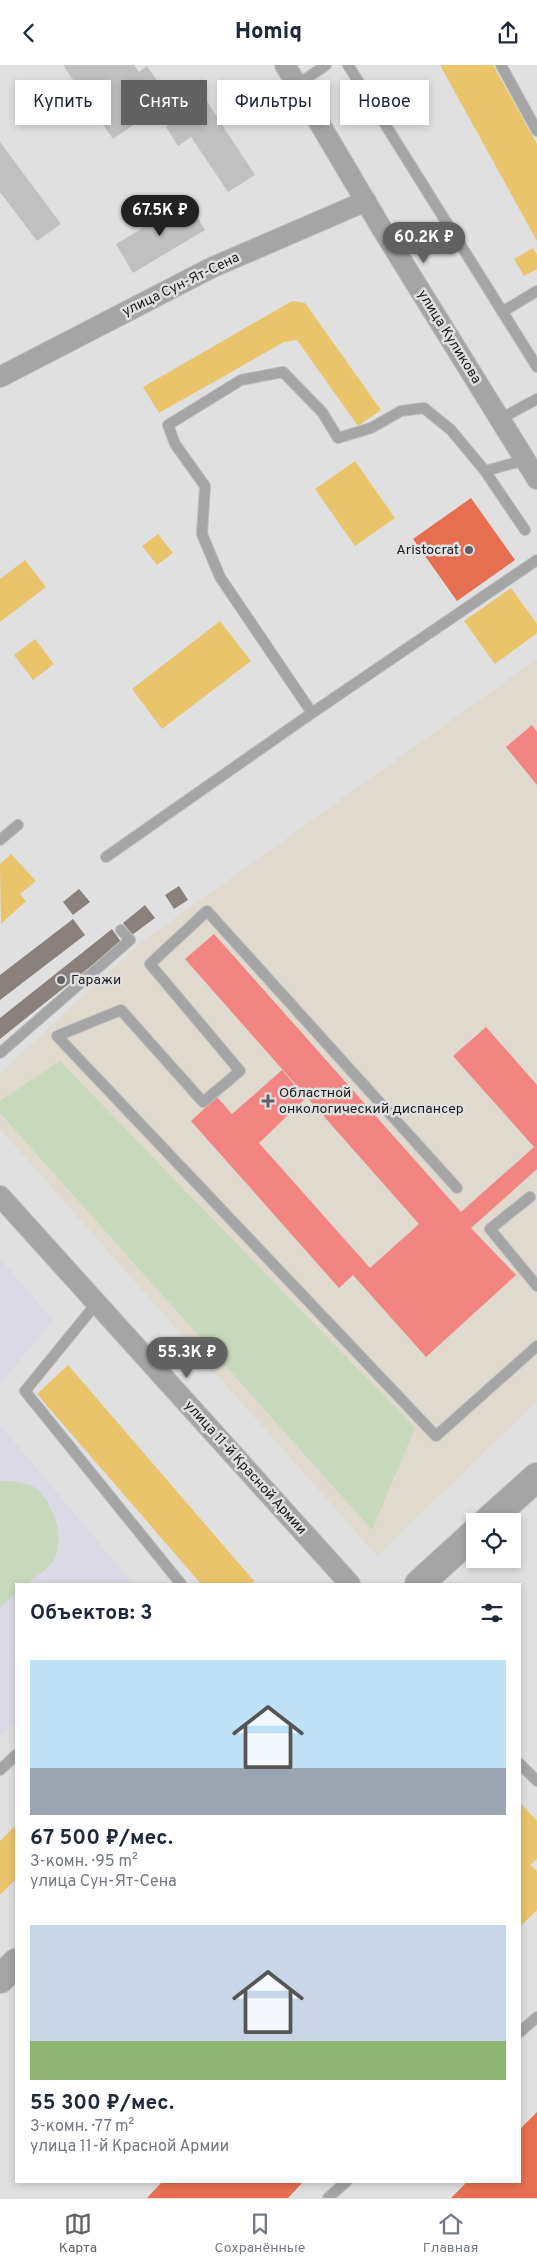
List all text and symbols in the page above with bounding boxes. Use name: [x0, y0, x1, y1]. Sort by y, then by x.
icon: back: [15, 19, 43, 47]
text: Homiq: [235, 19, 302, 46]
icon: share: [494, 19, 522, 47]
chip: Купить: [15, 80, 111, 125]
chip: Снять: [121, 80, 207, 125]
chip: Фильтры: [217, 80, 330, 125]
chip: Новое: [340, 80, 429, 125]
pin: 67.5K ₽: [114, 195, 206, 237]
text: 67.5K ₽: [132, 201, 188, 221]
pin: 60.2K ₽: [378, 221, 470, 264]
text: 60.2K ₽: [394, 228, 454, 248]
street label: улица Сун-Ят-Сена: [120, 249, 242, 321]
street label: улица Куликова: [413, 287, 485, 387]
place label: Aristocrat: [396, 542, 459, 559]
marker: Aristocrat: [463, 544, 475, 556]
place label: Гаражи: [71, 972, 121, 989]
marker: Гаражи: [55, 974, 67, 986]
place label: Областной онкологический диспансер: [279, 1085, 464, 1118]
marker: Областной онкологический диспансер: [261, 1094, 275, 1108]
pin: 55.3K ₽: [141, 1337, 233, 1379]
text: 55.3K ₽: [158, 1343, 216, 1363]
street label: улица 11-й Красной Армии: [180, 1398, 310, 1538]
map controls: [466, 1513, 521, 1568]
button: locate: [466, 1513, 521, 1568]
icon: filters: [478, 1599, 506, 1627]
text: Объектов: 3: [30, 1600, 153, 1627]
icon: home: [223, 1692, 313, 1782]
text: 67 500 ₽/мес.: [30, 1825, 173, 1852]
text: 3-комн. · 95 m²: [30, 1852, 138, 1872]
text: улица Сун-Ят-Сена: [30, 1872, 177, 1892]
icon: home: [223, 1957, 313, 2047]
text: 55 300 ₽/мес.: [30, 2090, 174, 2117]
text: 3-комн. · 77 m²: [30, 2117, 134, 2137]
text: улица 11-й Красной Армии: [30, 2137, 229, 2157]
tab: Карта: [59, 2210, 97, 2257]
tab: Сохранённые: [215, 2210, 305, 2257]
tab: Главная: [423, 2210, 478, 2257]

